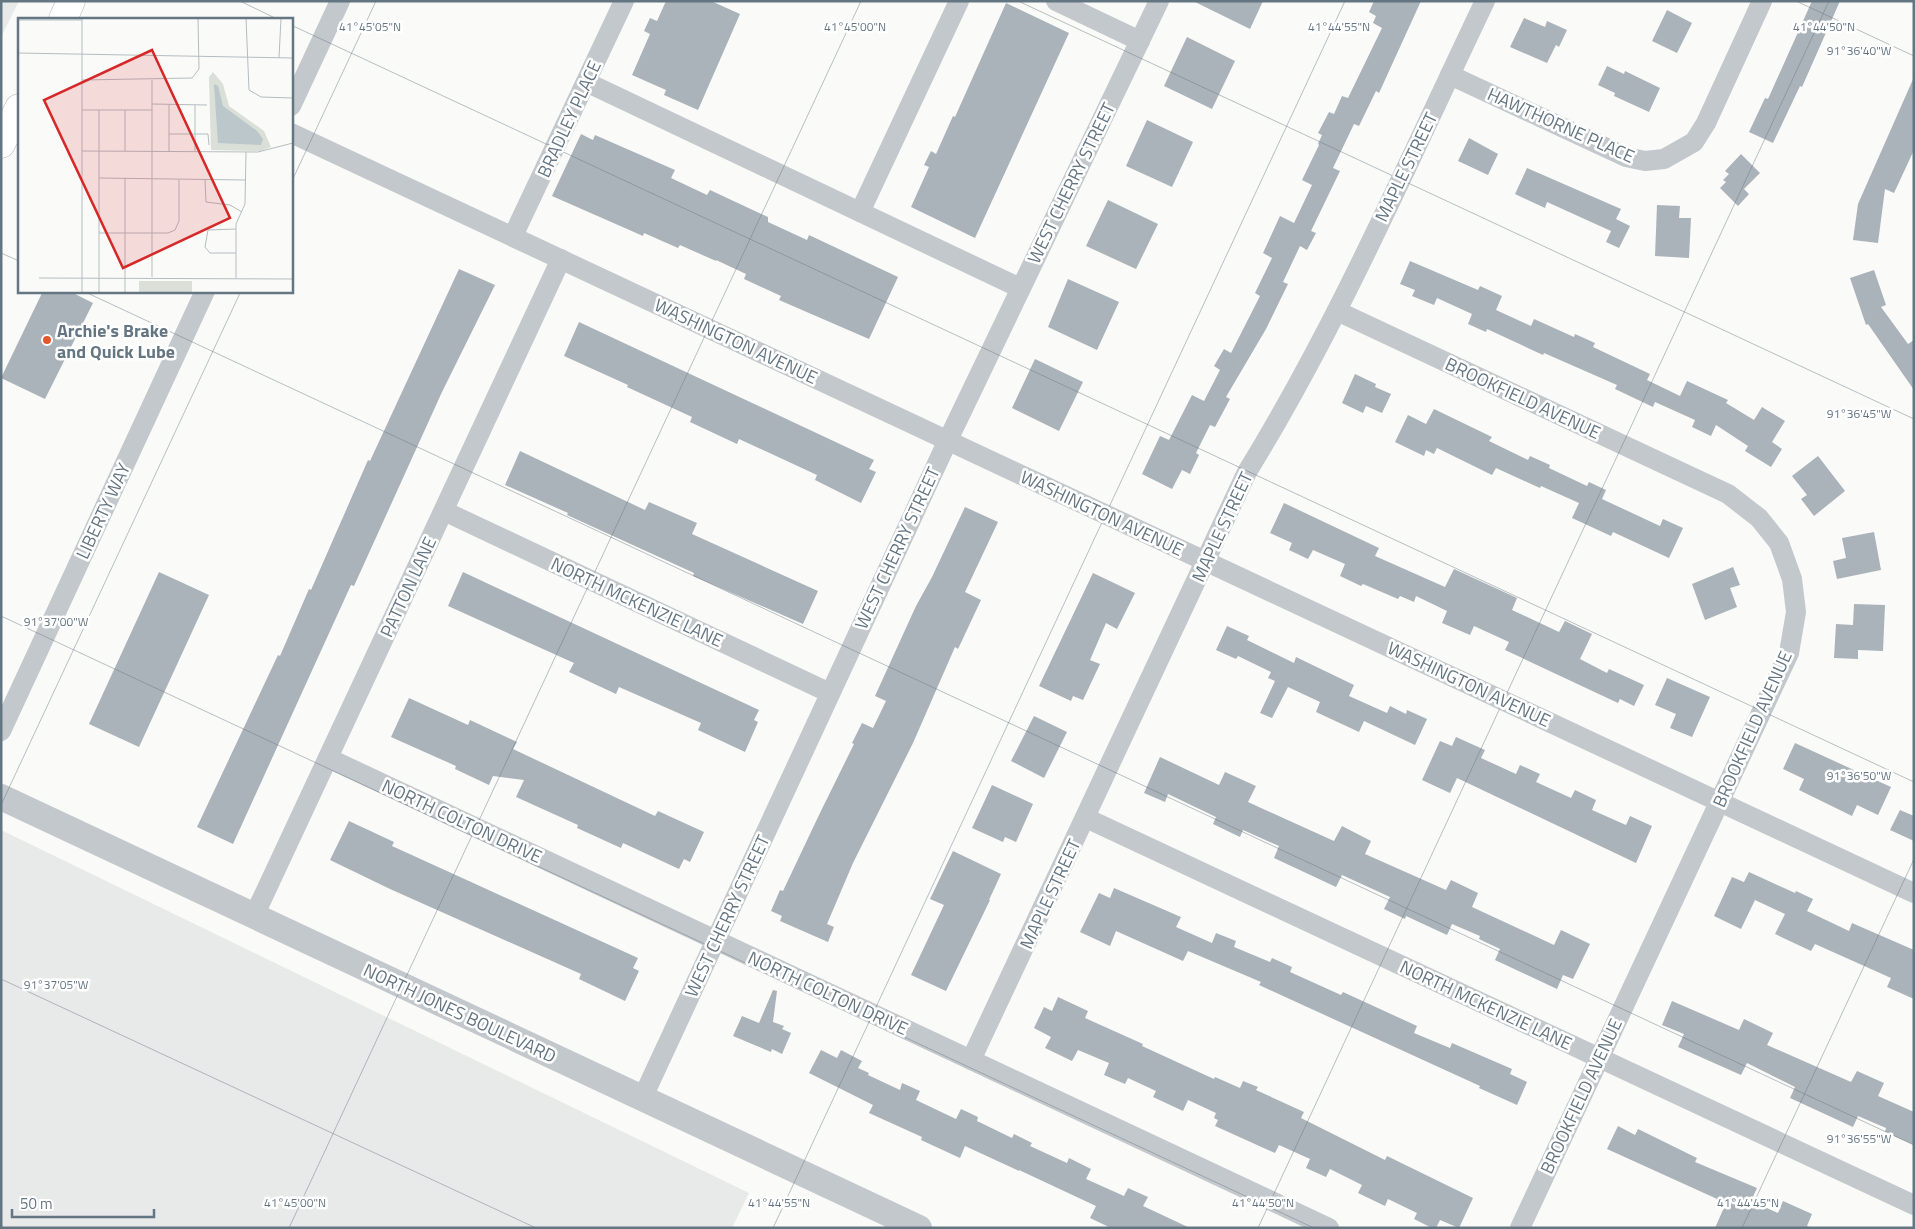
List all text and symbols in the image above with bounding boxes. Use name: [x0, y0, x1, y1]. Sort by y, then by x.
text: 41°45'05"N: [339, 17, 401, 36]
text: 41°45'00"N: [824, 17, 886, 36]
text: 41°44'55"N: [1308, 17, 1370, 36]
text: 41°44'50"N: [1793, 17, 1855, 36]
inset map: [18, 18, 292, 292]
text: 91°36'40"W: [1827, 41, 1892, 60]
street label: BRADLEY PLACE: [530, 56, 608, 182]
street label: HAWTHORNE PLACE: [1483, 80, 1639, 170]
street label: WEST CHERRY STREET: [1020, 97, 1122, 268]
street label: MAPLE STREET: [1368, 107, 1444, 226]
street label: WASHINGTON AVENUE: [650, 291, 822, 391]
place label: Archie's Brake and Quick Lube: [57, 317, 175, 365]
marker: Archie's Brake and Quick Lube: [41, 334, 53, 346]
street label: BROOKFIELD AVENUE: [1441, 350, 1605, 446]
text: 91°36'45"W: [1827, 404, 1892, 423]
street label: LIBERTY WAY: [69, 458, 137, 563]
street label: WEST CHERRY STREET: [848, 462, 947, 633]
street label: WASHINGTON AVENUE: [1016, 463, 1188, 563]
street label: MAPLE STREET: [1185, 467, 1260, 587]
street label: PATTON LANE: [373, 532, 443, 642]
street label: NORTH MCKENZIE LANE: [546, 550, 728, 654]
text: 91°37'00"W: [24, 612, 89, 631]
street label: WASHINGTON AVENUE: [1383, 634, 1555, 734]
street label: BROOKFIELD AVENUE: [1705, 646, 1799, 811]
text: 91°36'50"W: [1827, 766, 1892, 785]
street label: NORTH COLTON DRIVE: [378, 772, 546, 870]
street label: WEST CHERRY STREET: [678, 830, 777, 1001]
street label: MAPLE STREET: [1013, 834, 1088, 954]
street label: NORTH COLTON DRIVE: [744, 944, 912, 1042]
street label: NORTH MCKENZIE LANE: [1395, 953, 1577, 1057]
street label: NORTH JONES BOULEVARD: [359, 956, 561, 1070]
text: 91°37'05"W: [24, 975, 89, 994]
street label: BROOKFIELD AVENUE: [1533, 1014, 1629, 1178]
text: 91°36'55"W: [1827, 1129, 1892, 1148]
scale bar: [12, 1186, 155, 1218]
text: 50 m: [20, 1192, 53, 1215]
text: 41°45'00"N: [264, 1193, 326, 1212]
text: 41°44'55"N: [748, 1193, 810, 1212]
text: 41°44'50"N: [1232, 1193, 1294, 1212]
text: 41°44'45"N: [1717, 1193, 1779, 1212]

